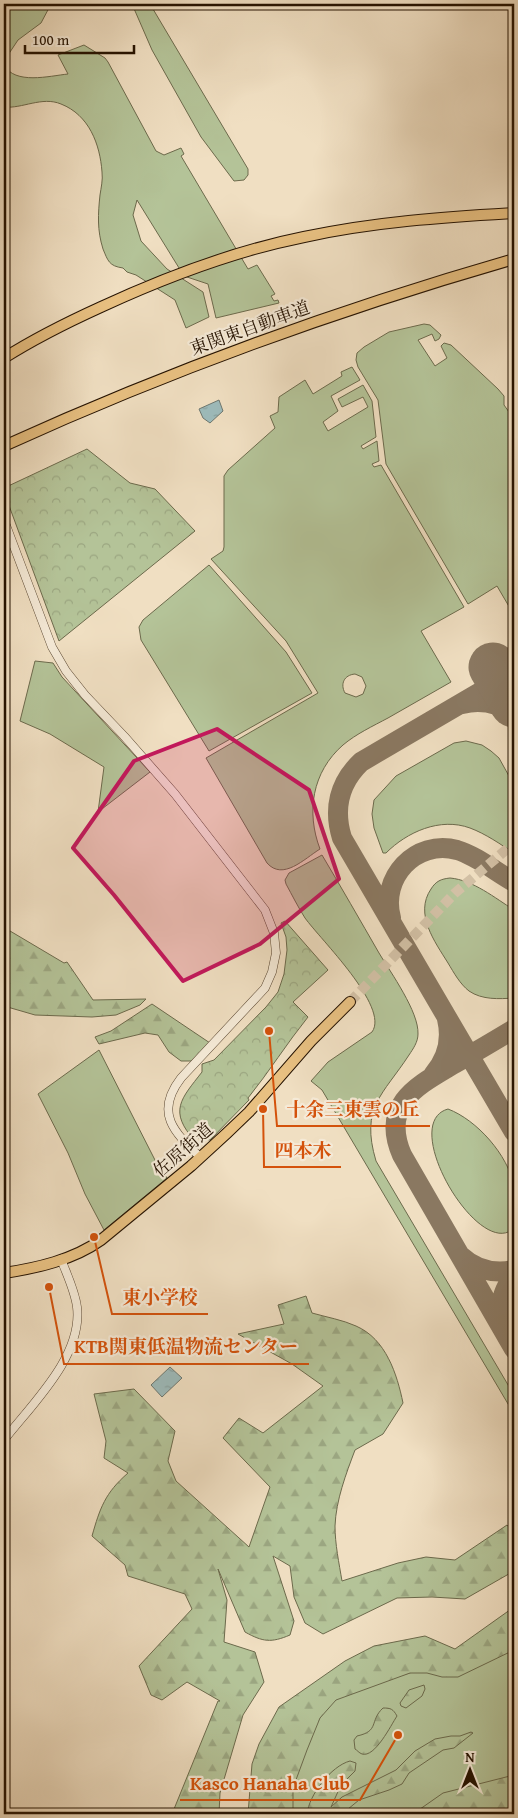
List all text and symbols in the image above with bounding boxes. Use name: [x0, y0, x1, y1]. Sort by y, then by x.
scale bar: [25, 22, 134, 54]
text: 100 m: [32, 29, 70, 50]
street label: 東関東自動車道: [186, 293, 314, 362]
callout: 十余三東雲の丘: [277, 1092, 430, 1126]
text: 十余三東雲の丘: [286, 1095, 420, 1123]
street label: 佐原街道: [147, 1116, 219, 1183]
callout: 四本木: [264, 1133, 341, 1167]
text: 四本木: [274, 1136, 332, 1164]
callout: 東小学校: [112, 1280, 208, 1314]
text: 東小学校: [122, 1283, 198, 1311]
callout: KTB関東低温物流センター: [64, 1330, 309, 1364]
text: KTB関東低温物流センター: [74, 1332, 298, 1360]
north arrow: [446, 1746, 496, 1796]
text: N: [465, 1747, 475, 1767]
callout: Kasco Hanaha Club: [180, 1766, 360, 1800]
text: Kasco Hanaha Club: [190, 1769, 350, 1797]

